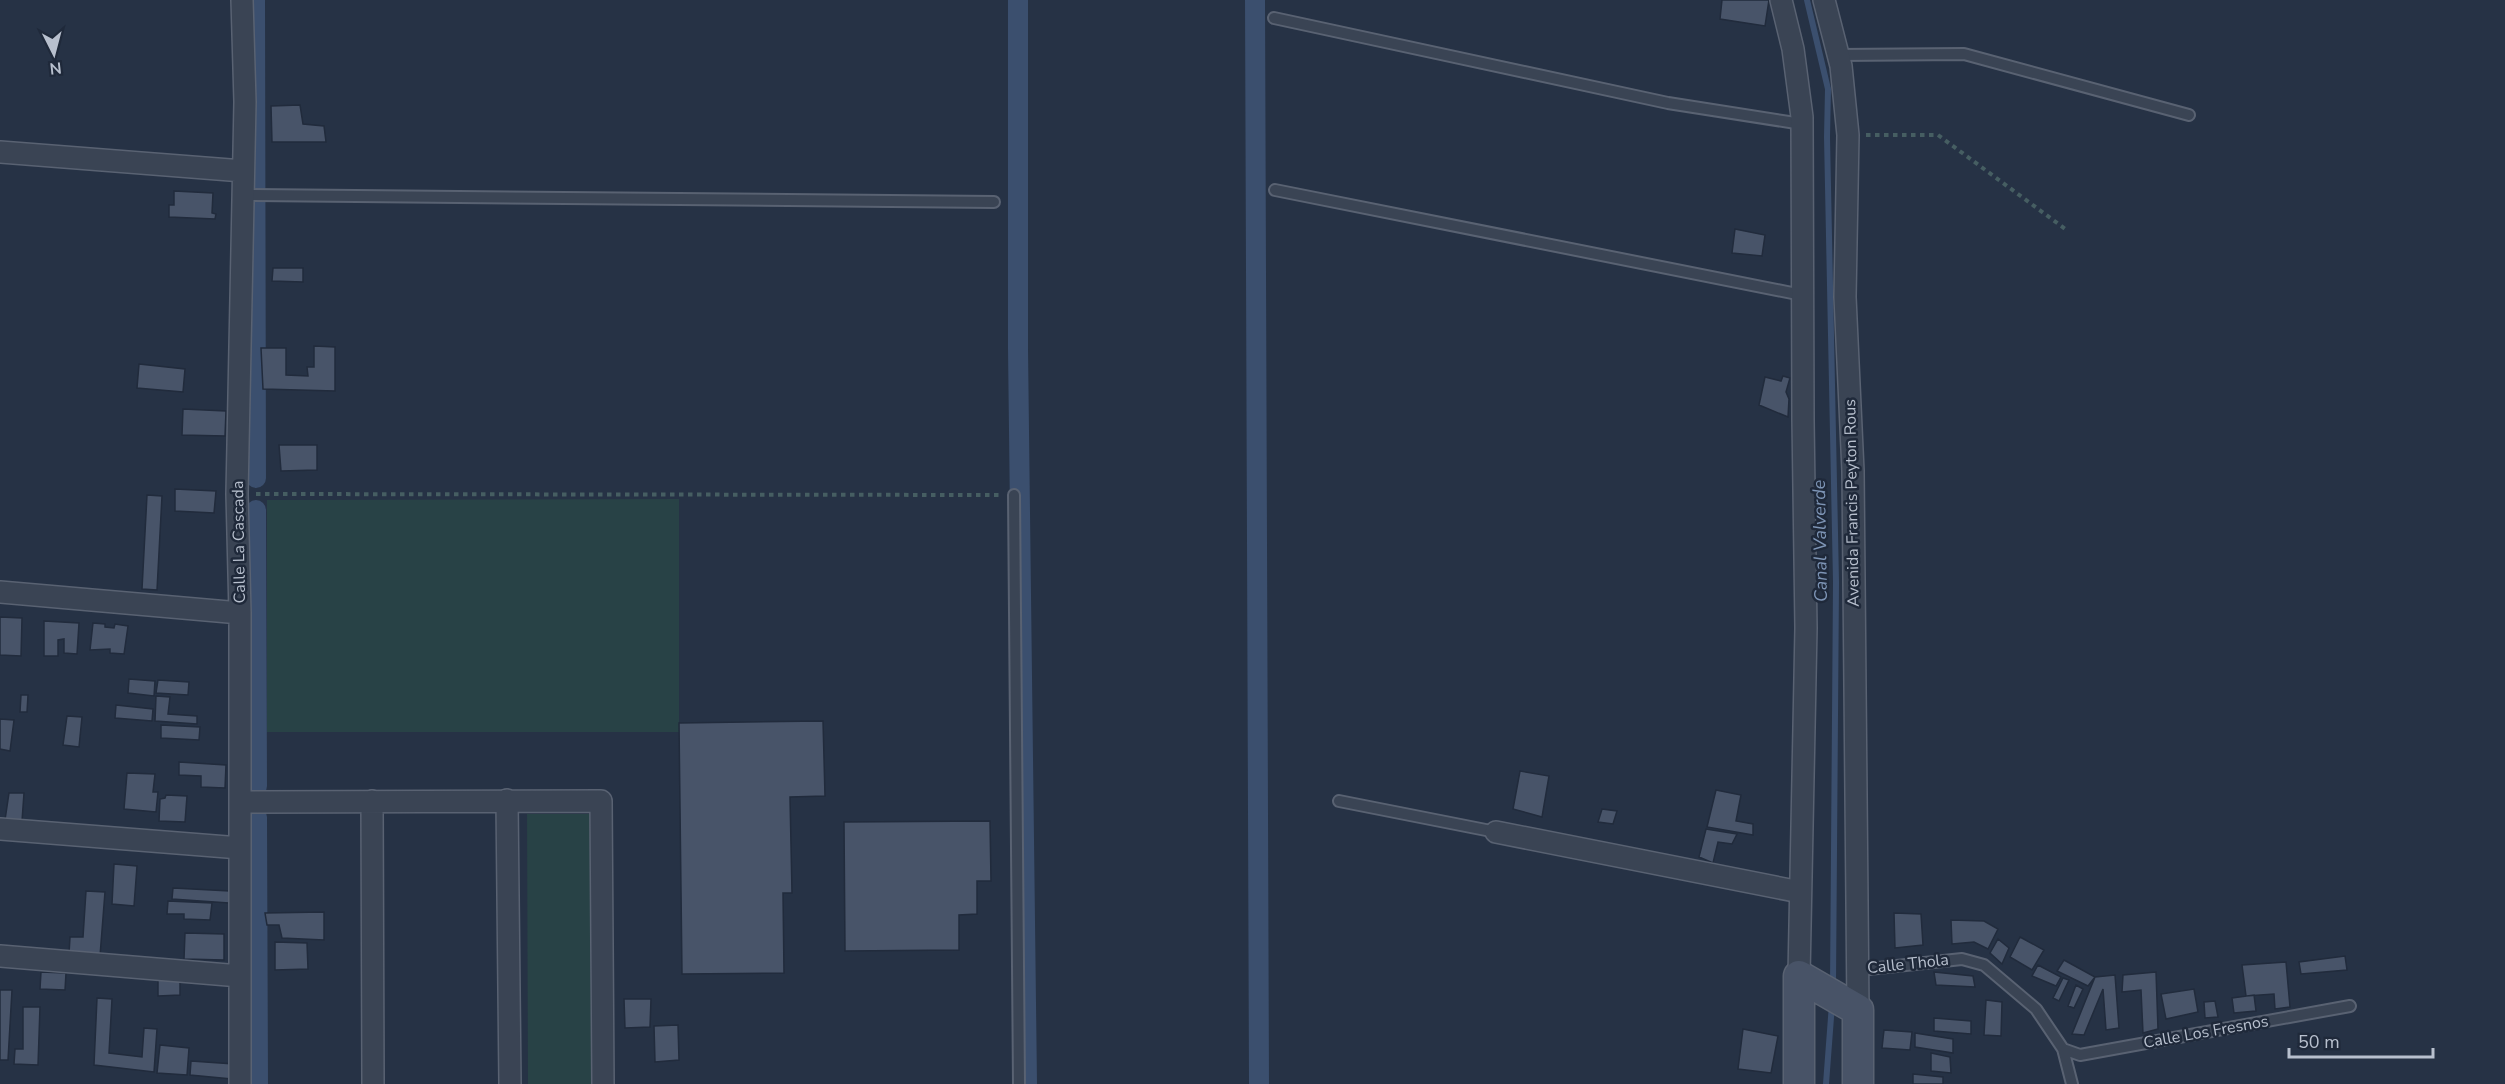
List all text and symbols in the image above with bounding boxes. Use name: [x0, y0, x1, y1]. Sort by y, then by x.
north arrow: [24, 24, 84, 84]
text: N: [48, 56, 63, 79]
street label: Avenida Francis Peyton Rous: [1839, 399, 1865, 607]
water label: Canal Valverde: [1807, 479, 1833, 602]
street label: Calle La Cascada: [227, 481, 251, 603]
street label: Calle Thola: [1866, 949, 1950, 979]
street label: Calle Los Fresnos: [2142, 1010, 2270, 1054]
scale bar: [2289, 1021, 2433, 1059]
text: 50 m: [2298, 1030, 2340, 1054]

